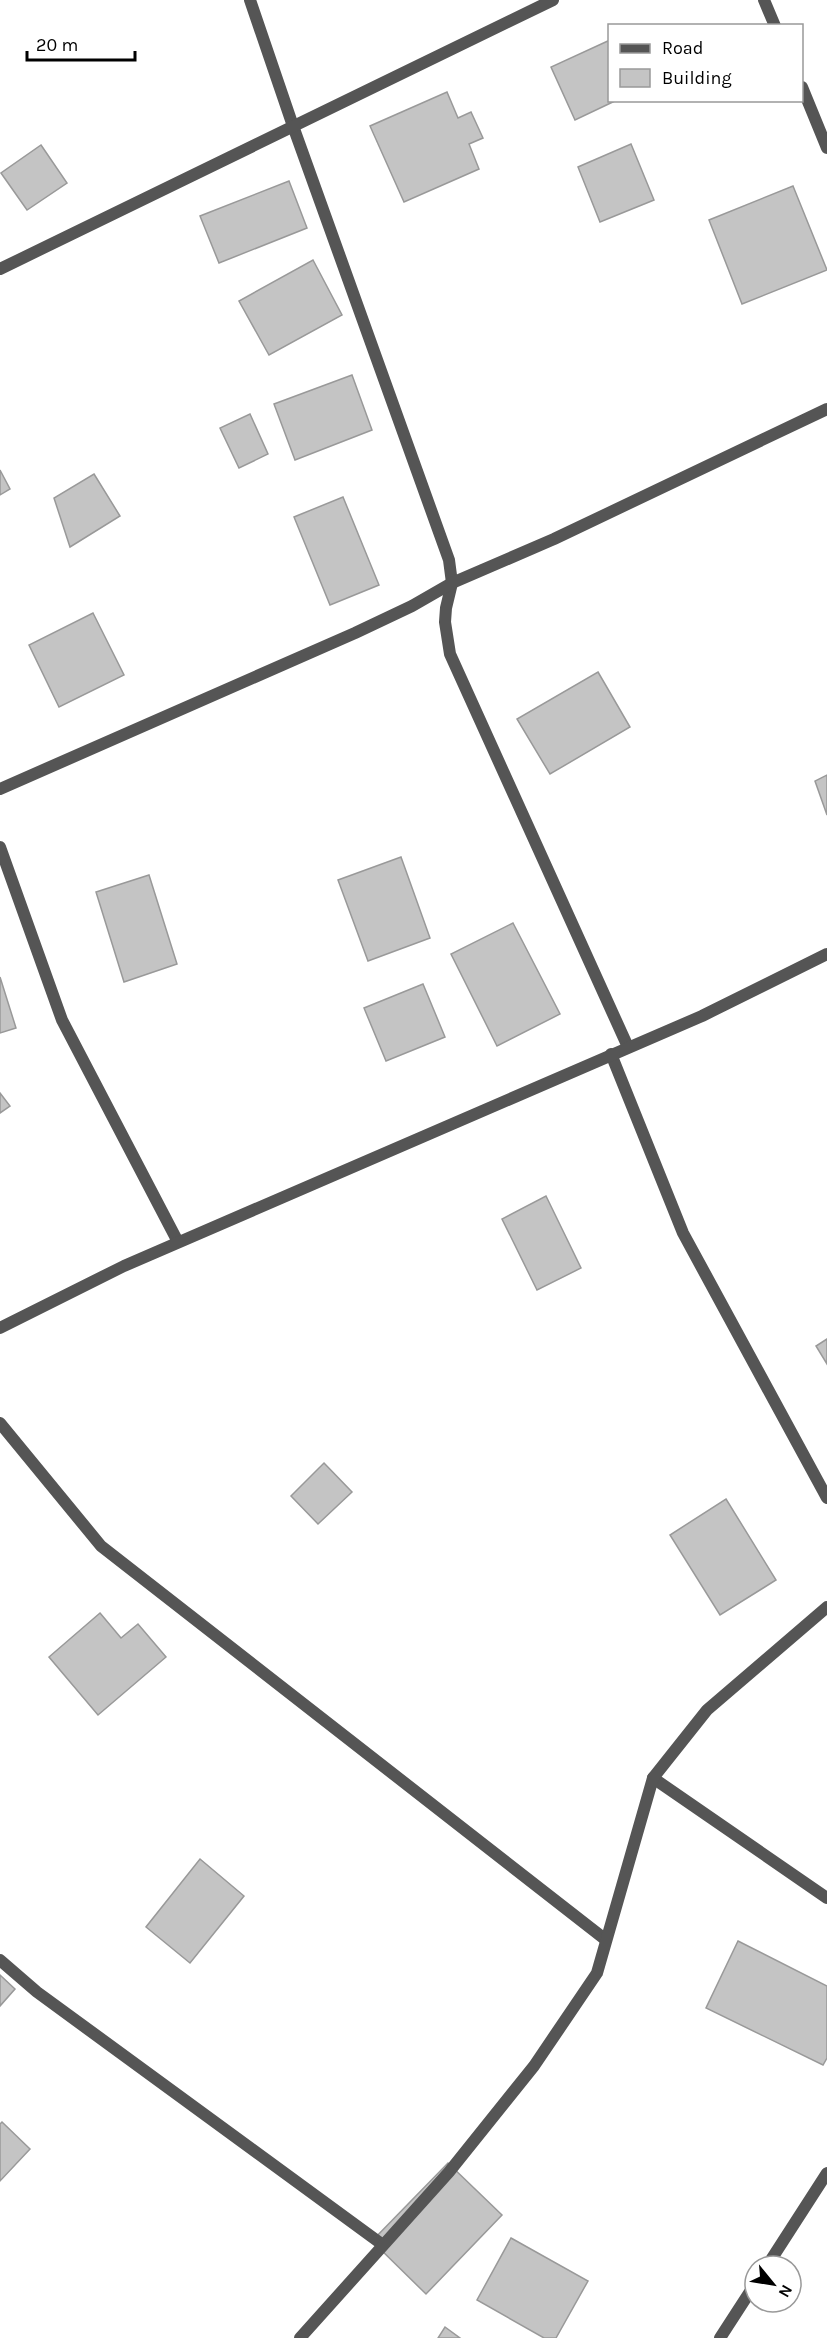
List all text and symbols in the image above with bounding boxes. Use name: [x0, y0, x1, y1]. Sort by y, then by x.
scale bar: [27, 24, 135, 62]
legend: [608, 24, 803, 102]
text: 20 m: [36, 34, 78, 56]
text: Road: [662, 37, 703, 59]
text: Building: [662, 67, 732, 89]
north arrow: [743, 2254, 803, 2314]
text: N: [774, 2282, 797, 2301]

